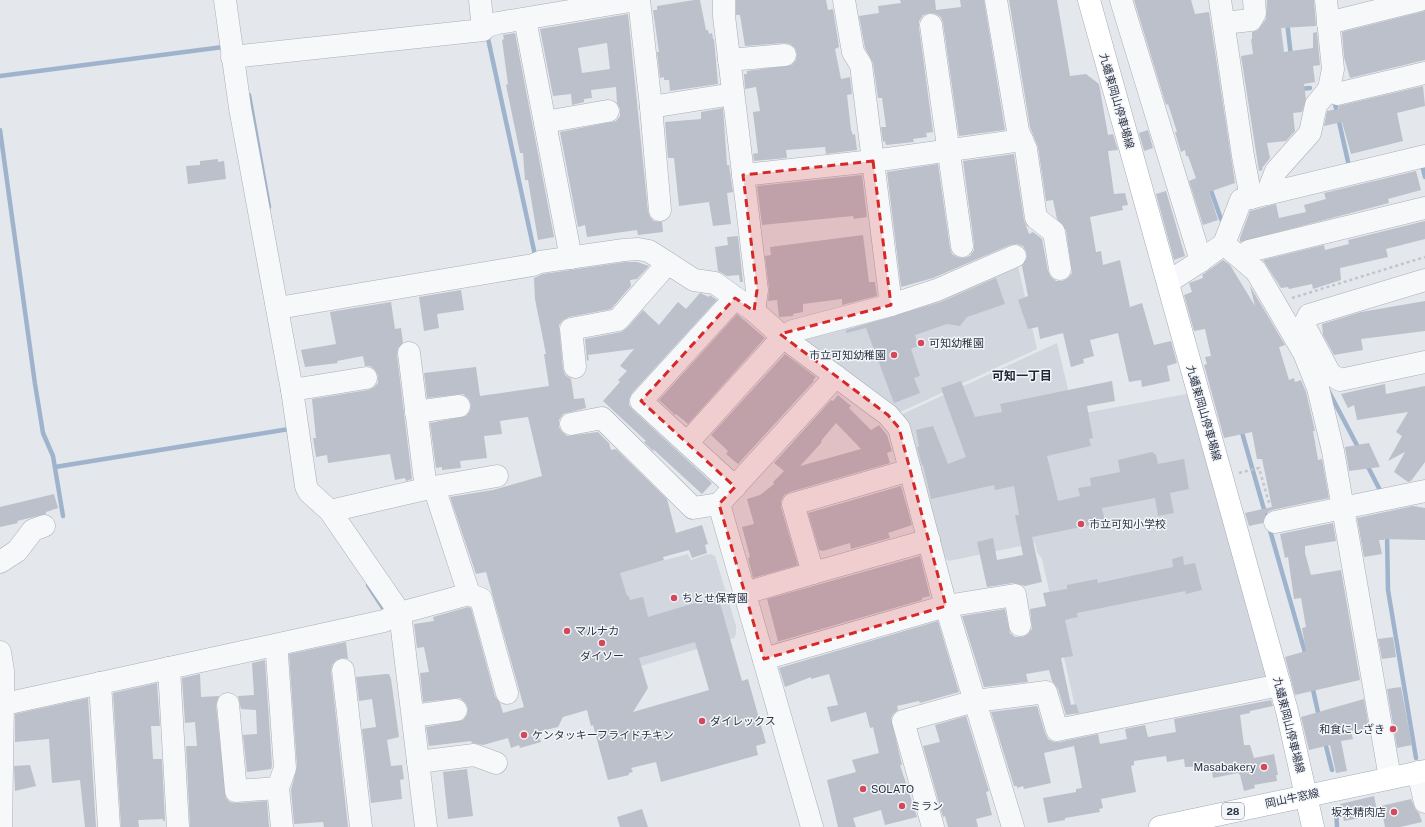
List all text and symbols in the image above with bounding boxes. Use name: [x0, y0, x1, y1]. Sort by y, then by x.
street label: 九蟠東岡山停車場線: [1098, 52, 1136, 150]
place label: 可知幼稚園: [929, 337, 984, 349]
marker: 可知幼稚園: [916, 338, 926, 348]
place label: 市立可知幼稚園: [809, 349, 886, 361]
marker: 市立可知幼稚園: [889, 350, 899, 360]
street label: 九蟠東岡山停車場線: [1185, 364, 1223, 462]
district label: 可知一丁目: [992, 369, 1052, 383]
place label: 市立可知小学校: [1089, 518, 1166, 530]
marker: 市立可知小学校: [1076, 519, 1086, 529]
place label: ちとせ保育園: [682, 592, 748, 604]
marker: ちとせ保育園: [669, 593, 679, 603]
place label: マルナカ: [575, 625, 619, 637]
marker: マルナカ: [562, 626, 572, 636]
marker: ダイソー: [597, 638, 607, 648]
place label: ダイソー: [580, 650, 624, 662]
street label: 九蟠東岡山停車場線: [1271, 676, 1307, 774]
place label: ダイレックス: [710, 715, 776, 727]
marker: ダイレックス: [697, 716, 707, 726]
place label: 和食にしざき: [1319, 723, 1385, 735]
marker: 和食にしざき: [1388, 724, 1398, 734]
place label: ケンタッキーフライドチキン: [532, 729, 674, 741]
marker: ケンタッキーフライドチキン: [519, 730, 529, 740]
place label: Masabakery: [1194, 761, 1256, 773]
marker: Masabakery: [1259, 762, 1269, 772]
place label: SOLATO: [871, 783, 914, 795]
marker: SOLATO: [858, 784, 868, 794]
street label: 岡山牛窓線: [1264, 786, 1320, 810]
place label: ミラン: [910, 800, 943, 812]
marker: ミラン: [897, 801, 907, 811]
road number: 28: [1222, 803, 1244, 819]
place label: 坂本精肉店: [1331, 806, 1386, 818]
marker: 坂本精肉店: [1389, 807, 1399, 817]

